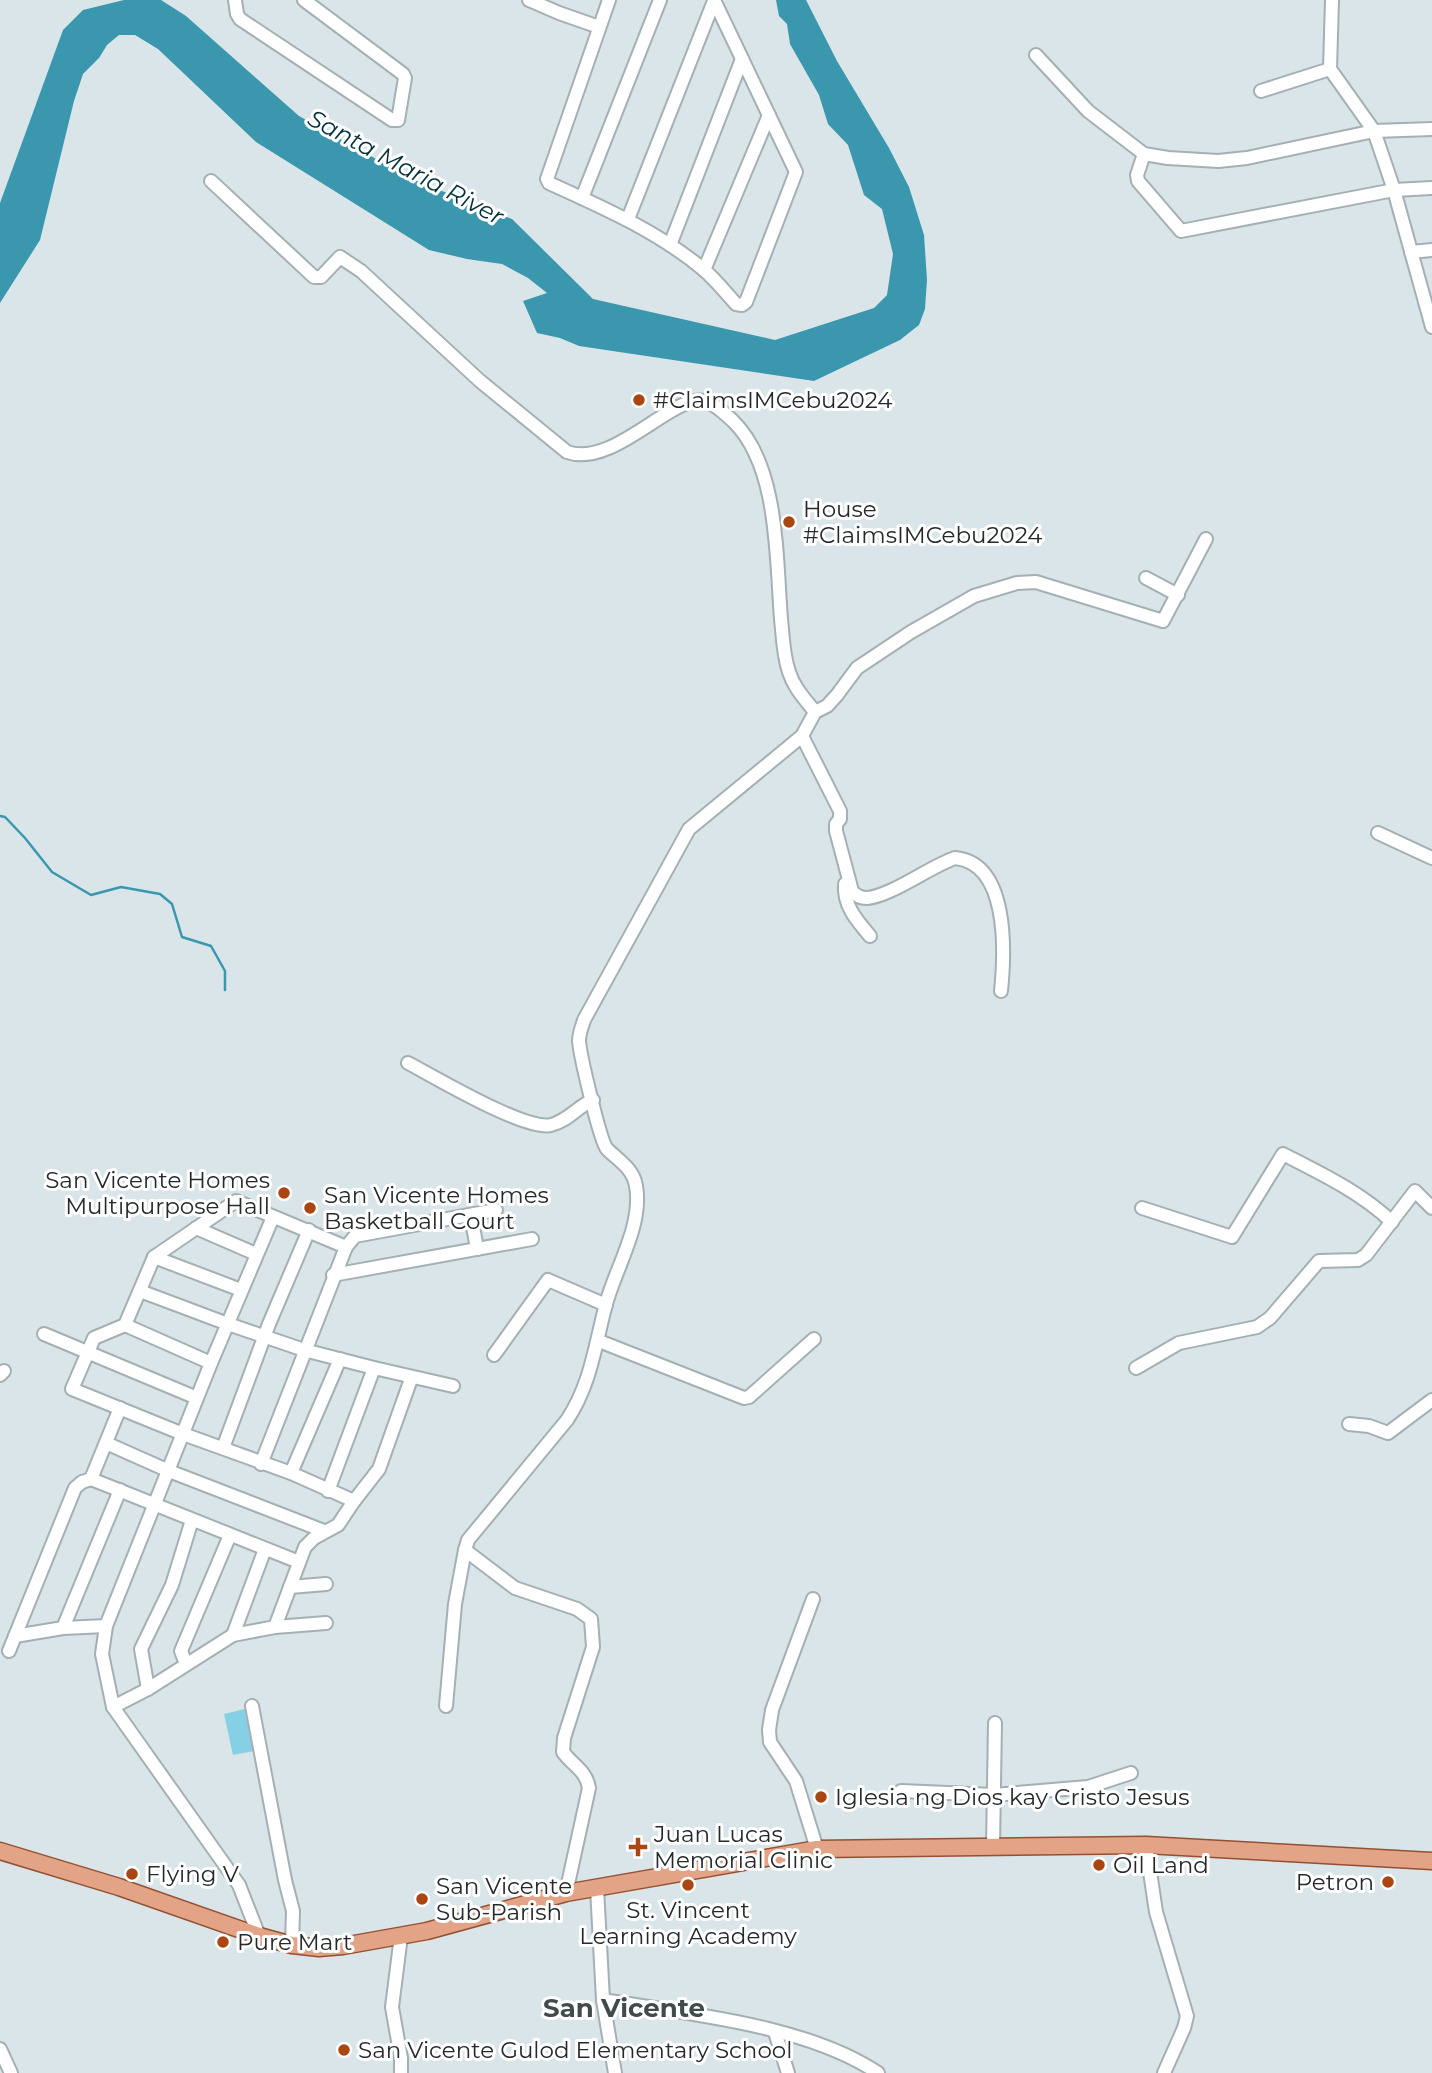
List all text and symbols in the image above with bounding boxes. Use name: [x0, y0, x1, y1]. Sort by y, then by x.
water label: Santa Maria River: [303, 103, 510, 231]
place label: #ClaimsIMCebu2024: [653, 386, 893, 414]
marker: #ClaimsIMCebu2024: [631, 392, 647, 408]
place label: House #ClaimsIMCebu2024: [803, 495, 1043, 549]
marker: House #ClaimsIMCebu2024: [781, 514, 797, 530]
place label: San Vicente Homes Multipurpose Hall: [45, 1166, 270, 1220]
place label: San Vicente Homes Basketball Court: [324, 1181, 549, 1235]
marker: San Vicente Homes Multipurpose Hall: [276, 1185, 292, 1201]
marker: San Vicente Homes Basketball Court: [302, 1200, 318, 1216]
place label: Iglesia ng Dios kay Cristo Jesus: [835, 1783, 1190, 1811]
marker: Iglesia ng Dios kay Cristo Jesus: [813, 1789, 829, 1805]
place label: Juan Lucas Memorial Clinic: [653, 1820, 833, 1874]
marker: Juan Lucas Memorial Clinic: [628, 1837, 648, 1857]
place label: Oil Land: [1113, 1851, 1209, 1879]
marker: Oil Land: [1091, 1857, 1107, 1873]
place label: Flying V: [146, 1860, 240, 1888]
marker: Flying V: [124, 1866, 140, 1882]
place label: Petron: [1296, 1868, 1374, 1896]
place label: San Vicente Sub-Parish: [436, 1872, 572, 1926]
marker: Petron: [1380, 1874, 1396, 1890]
marker: St. Vincent Learning Academy: [680, 1877, 696, 1893]
marker: San Vicente Sub-Parish: [414, 1891, 430, 1907]
place label: St. Vincent Learning Academy: [579, 1896, 797, 1950]
place label: Pure Mart: [237, 1928, 352, 1956]
marker: Pure Mart: [215, 1934, 231, 1950]
district label: San Vicente: [543, 1992, 705, 2024]
place label: San Vicente Gulod Elementary School: [358, 2036, 792, 2064]
marker: San Vicente Gulod Elementary School: [336, 2042, 352, 2058]

